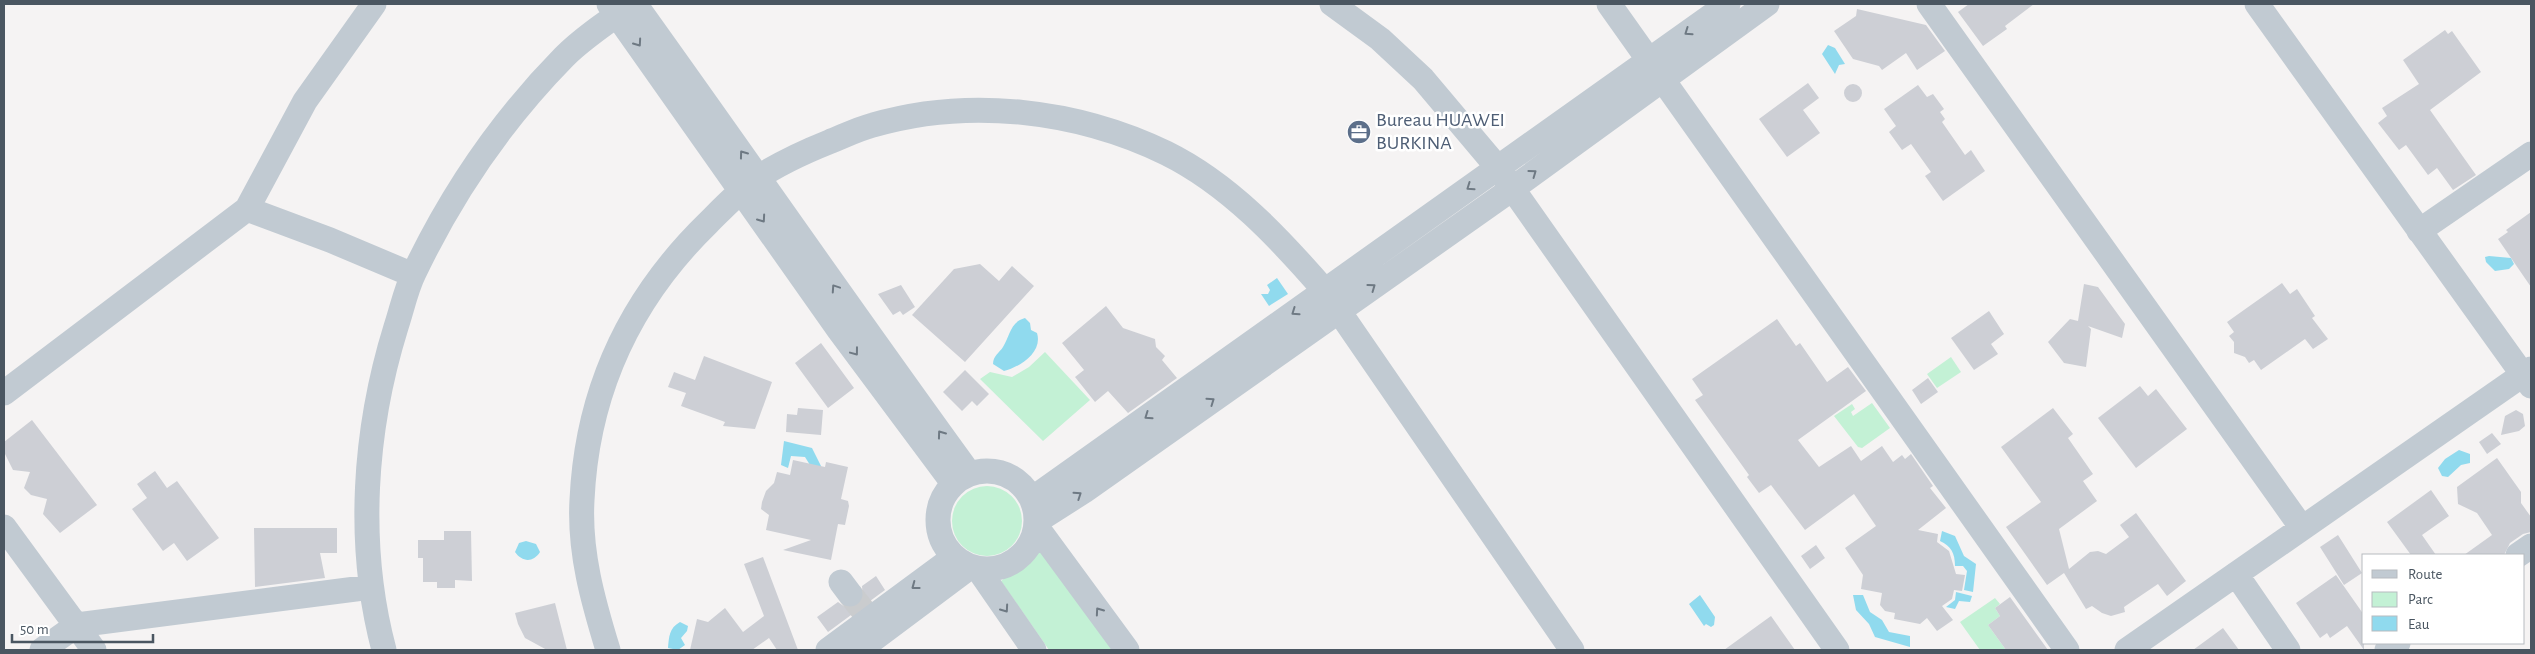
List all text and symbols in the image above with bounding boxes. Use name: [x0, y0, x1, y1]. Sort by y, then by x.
one-way arrow: [1684, 26, 1694, 35]
one-way arrow: [632, 38, 641, 47]
place label: Bureau HUAWEI BURKINA: [1376, 110, 1505, 153]
office icon: Bureau HUAWEI BURKINA: [1346, 119, 1372, 145]
one-way arrow: [740, 150, 749, 160]
one-way arrow: [1527, 170, 1537, 179]
one-way arrow: [1466, 181, 1476, 190]
one-way arrow: [756, 213, 765, 223]
one-way arrow: [832, 284, 841, 294]
one-way arrow: [1366, 284, 1376, 293]
one-way arrow: [1292, 306, 1301, 315]
one-way arrow: [850, 346, 858, 355]
one-way arrow: [1205, 398, 1215, 407]
one-way arrow: [1145, 410, 1154, 419]
one-way arrow: [938, 431, 946, 440]
one-way arrow: [1072, 492, 1082, 501]
legend: [2362, 554, 2525, 644]
text: Route: [2408, 567, 2442, 582]
one-way arrow: [911, 580, 921, 589]
text: Parc: [2408, 592, 2433, 607]
one-way arrow: [999, 603, 1008, 613]
one-way arrow: [1096, 607, 1105, 617]
scale bar: [12, 612, 154, 644]
text: Eau: [2408, 617, 2430, 632]
text: 50 m: [20, 622, 49, 637]

